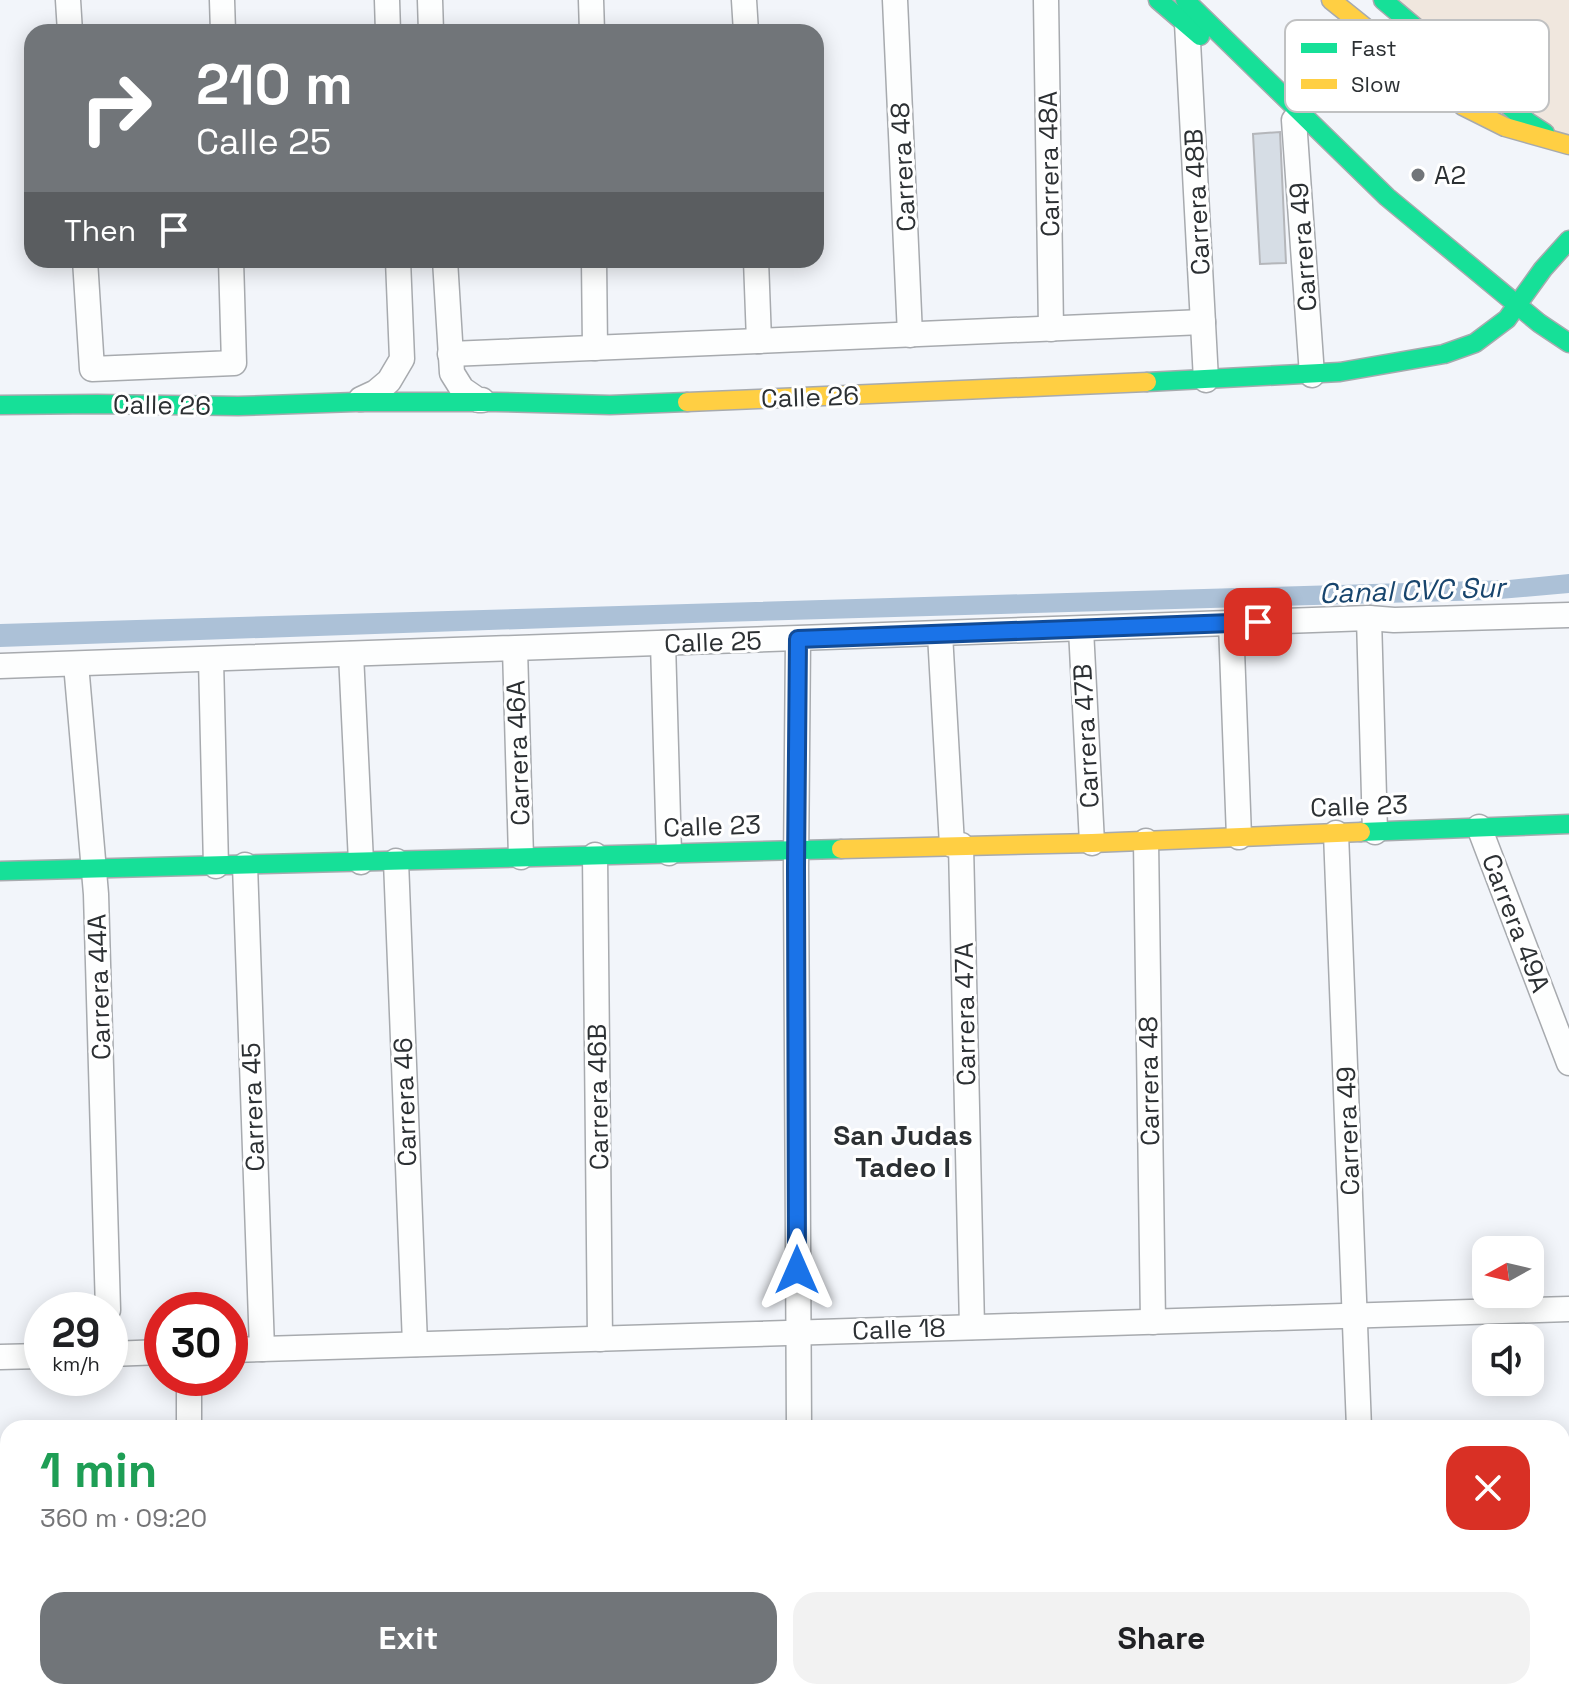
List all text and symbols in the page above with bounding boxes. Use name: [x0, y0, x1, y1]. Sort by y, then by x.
legend: [1285, 20, 1549, 112]
text: Fast: [1351, 34, 1397, 62]
text: 210 m: [196, 49, 353, 120]
icon: right: [64, 56, 168, 160]
text: Slow: [1351, 70, 1401, 98]
street label: Carrera 48A: [1031, 91, 1067, 237]
street label: Carrera 48: [883, 101, 923, 233]
text: Calle 25: [196, 119, 331, 165]
street label: Carrera 48B: [1176, 128, 1218, 276]
place label: A2: [1434, 158, 1466, 192]
marker: A2: [1409, 166, 1427, 184]
street label: Carrera 49: [1282, 181, 1324, 313]
icon: arrive: [152, 208, 196, 252]
text: Then: [64, 211, 136, 250]
street label: Calle 26: [760, 378, 860, 416]
street label: Calle 26: [113, 387, 211, 423]
water label: Canal CVC Sur: [1318, 569, 1509, 611]
pin: [1224, 588, 1292, 656]
icon: arrive: [1236, 600, 1280, 644]
street label: Calle 25: [664, 623, 762, 661]
street label: Carrera 47B: [1065, 663, 1107, 809]
street label: Carrera 46A: [498, 680, 538, 826]
street label: Calle 23: [1310, 787, 1408, 825]
street label: Calle 23: [663, 807, 761, 845]
street label: Carrera 49A: [1474, 849, 1558, 997]
street label: Carrera 44A: [79, 913, 119, 1061]
street label: Carrera 47A: [947, 942, 983, 1086]
street label: Carrera 48: [1131, 1016, 1167, 1146]
street label: Carrera 46B: [580, 1023, 616, 1171]
street label: Carrera 46: [386, 1037, 424, 1167]
street label: Carrera 45: [234, 1042, 272, 1172]
street label: Carrera 49: [1329, 1066, 1367, 1196]
district label: San Judas Tadeo I: [833, 1117, 973, 1185]
position arrow: [755, 1228, 839, 1312]
north arrow: [1472, 1236, 1544, 1308]
map controls: [1472, 1236, 1544, 1396]
speed limit sign: 30: [144, 1292, 248, 1396]
text: 29: [52, 1308, 100, 1359]
street label: Calle 18: [852, 1310, 946, 1348]
button: sound: [1472, 1324, 1544, 1396]
text: km/h: [52, 1351, 100, 1377]
text: 1 min: [40, 1440, 157, 1501]
button: close: [1446, 1446, 1530, 1530]
text: 360 m · 09:20: [40, 1501, 207, 1535]
button: Exit: [40, 1592, 777, 1684]
button: Share: [793, 1592, 1530, 1684]

